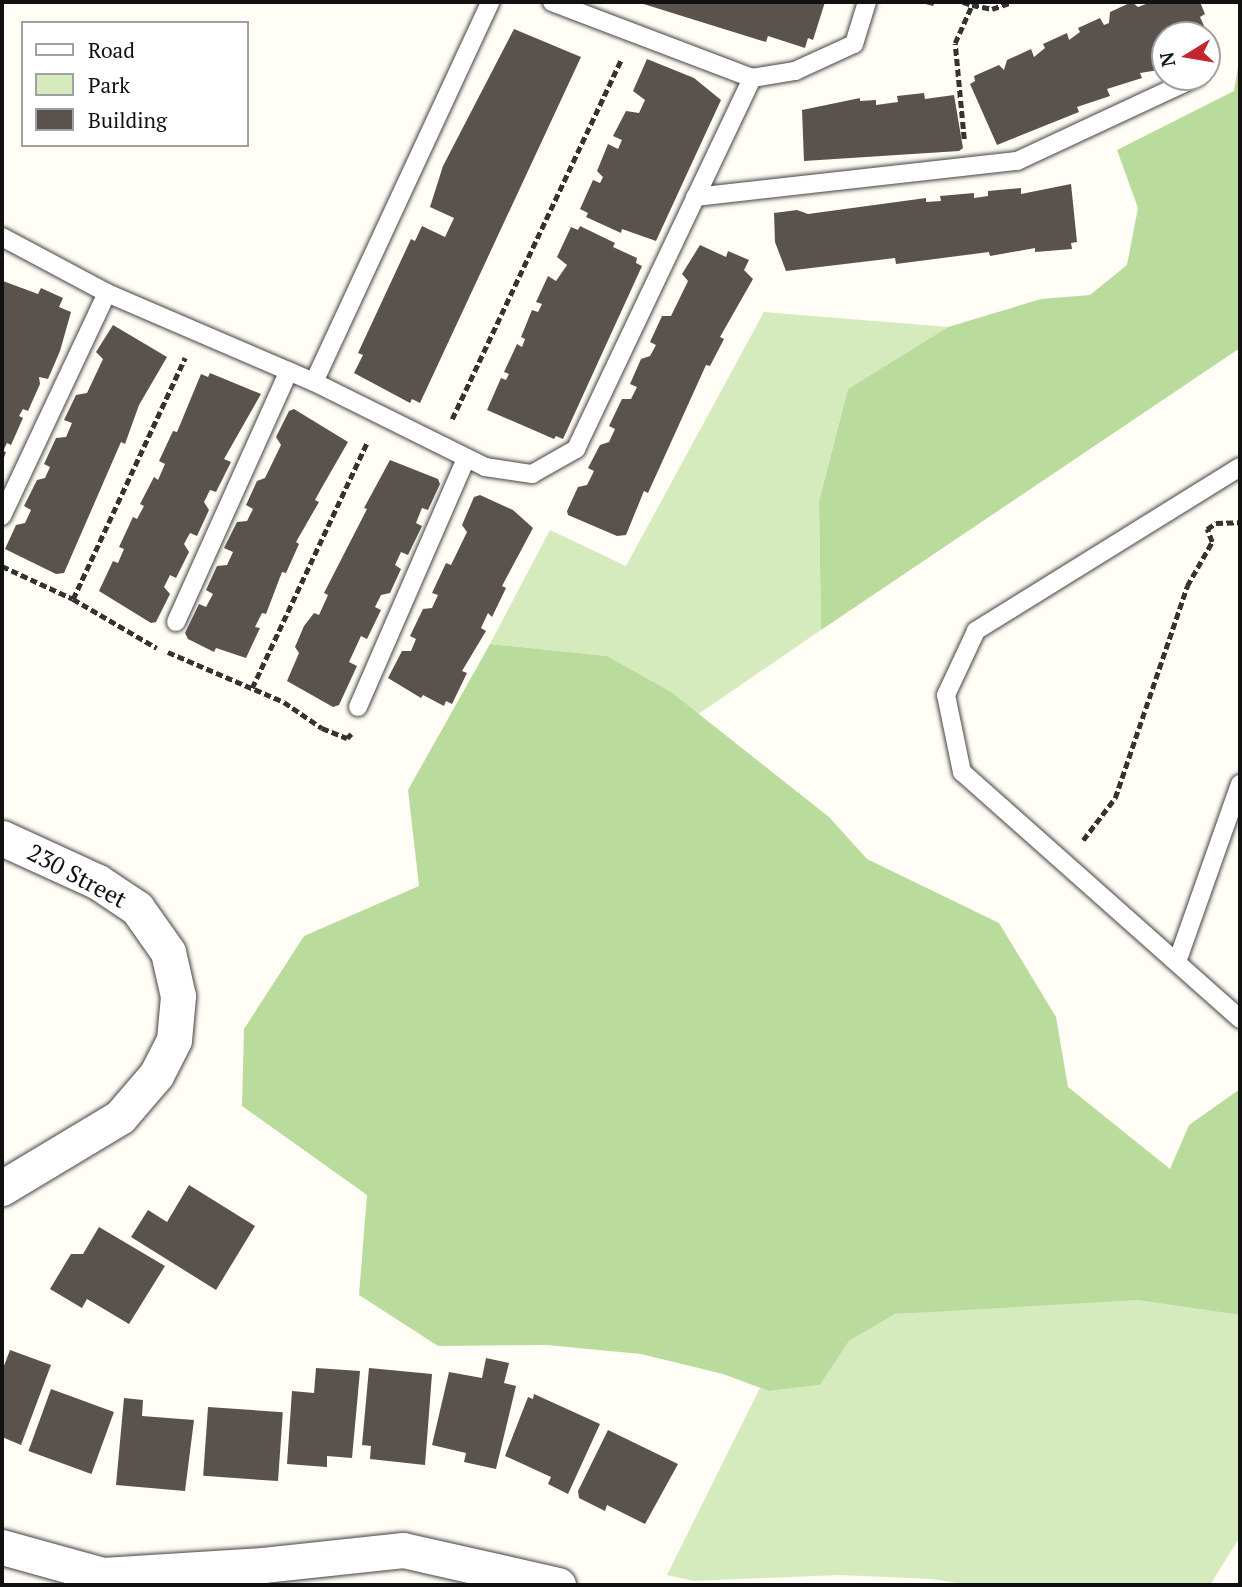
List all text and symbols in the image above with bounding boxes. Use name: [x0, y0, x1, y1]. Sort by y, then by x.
legend: [21, 21, 248, 147]
north arrow: [1151, 21, 1221, 91]
text: Road: [88, 36, 135, 64]
text: N: [1153, 50, 1181, 69]
text: Park: [88, 71, 130, 99]
text: Building: [88, 106, 167, 134]
street label: 230 Street: [22, 838, 132, 914]

